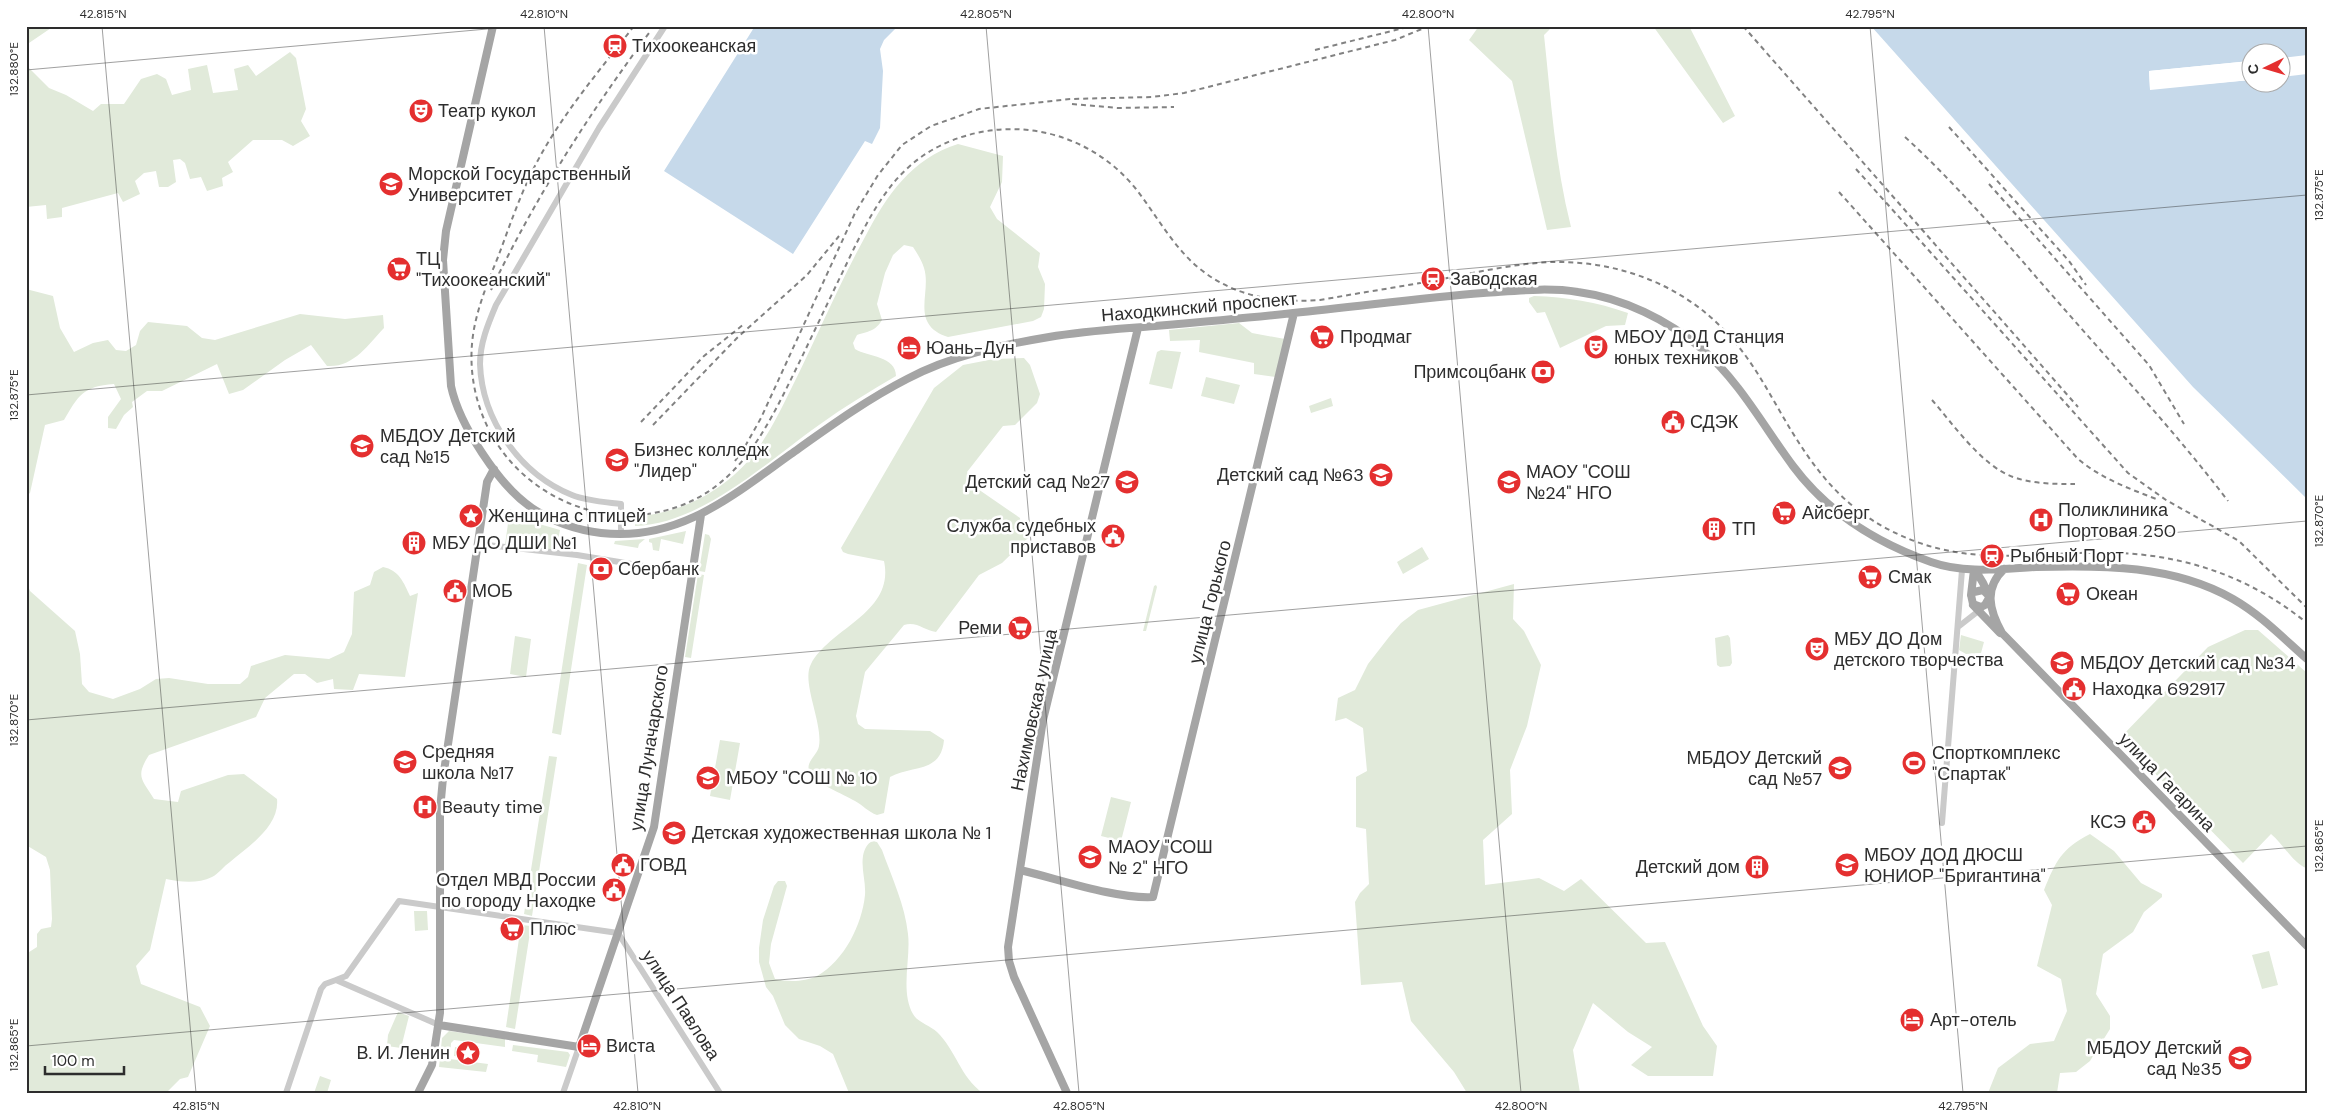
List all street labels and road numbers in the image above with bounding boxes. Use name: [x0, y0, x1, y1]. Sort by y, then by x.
street label: Находкинский проспект: [1100, 286, 1298, 328]
street label: улица Горького: [1183, 538, 1237, 666]
street label: Нахимовская улица: [1005, 626, 1063, 793]
street label: улица Луначарского: [624, 663, 674, 833]
street label: улица Гагарина: [2113, 727, 2221, 838]
street label: улица Павлова: [636, 945, 726, 1065]

